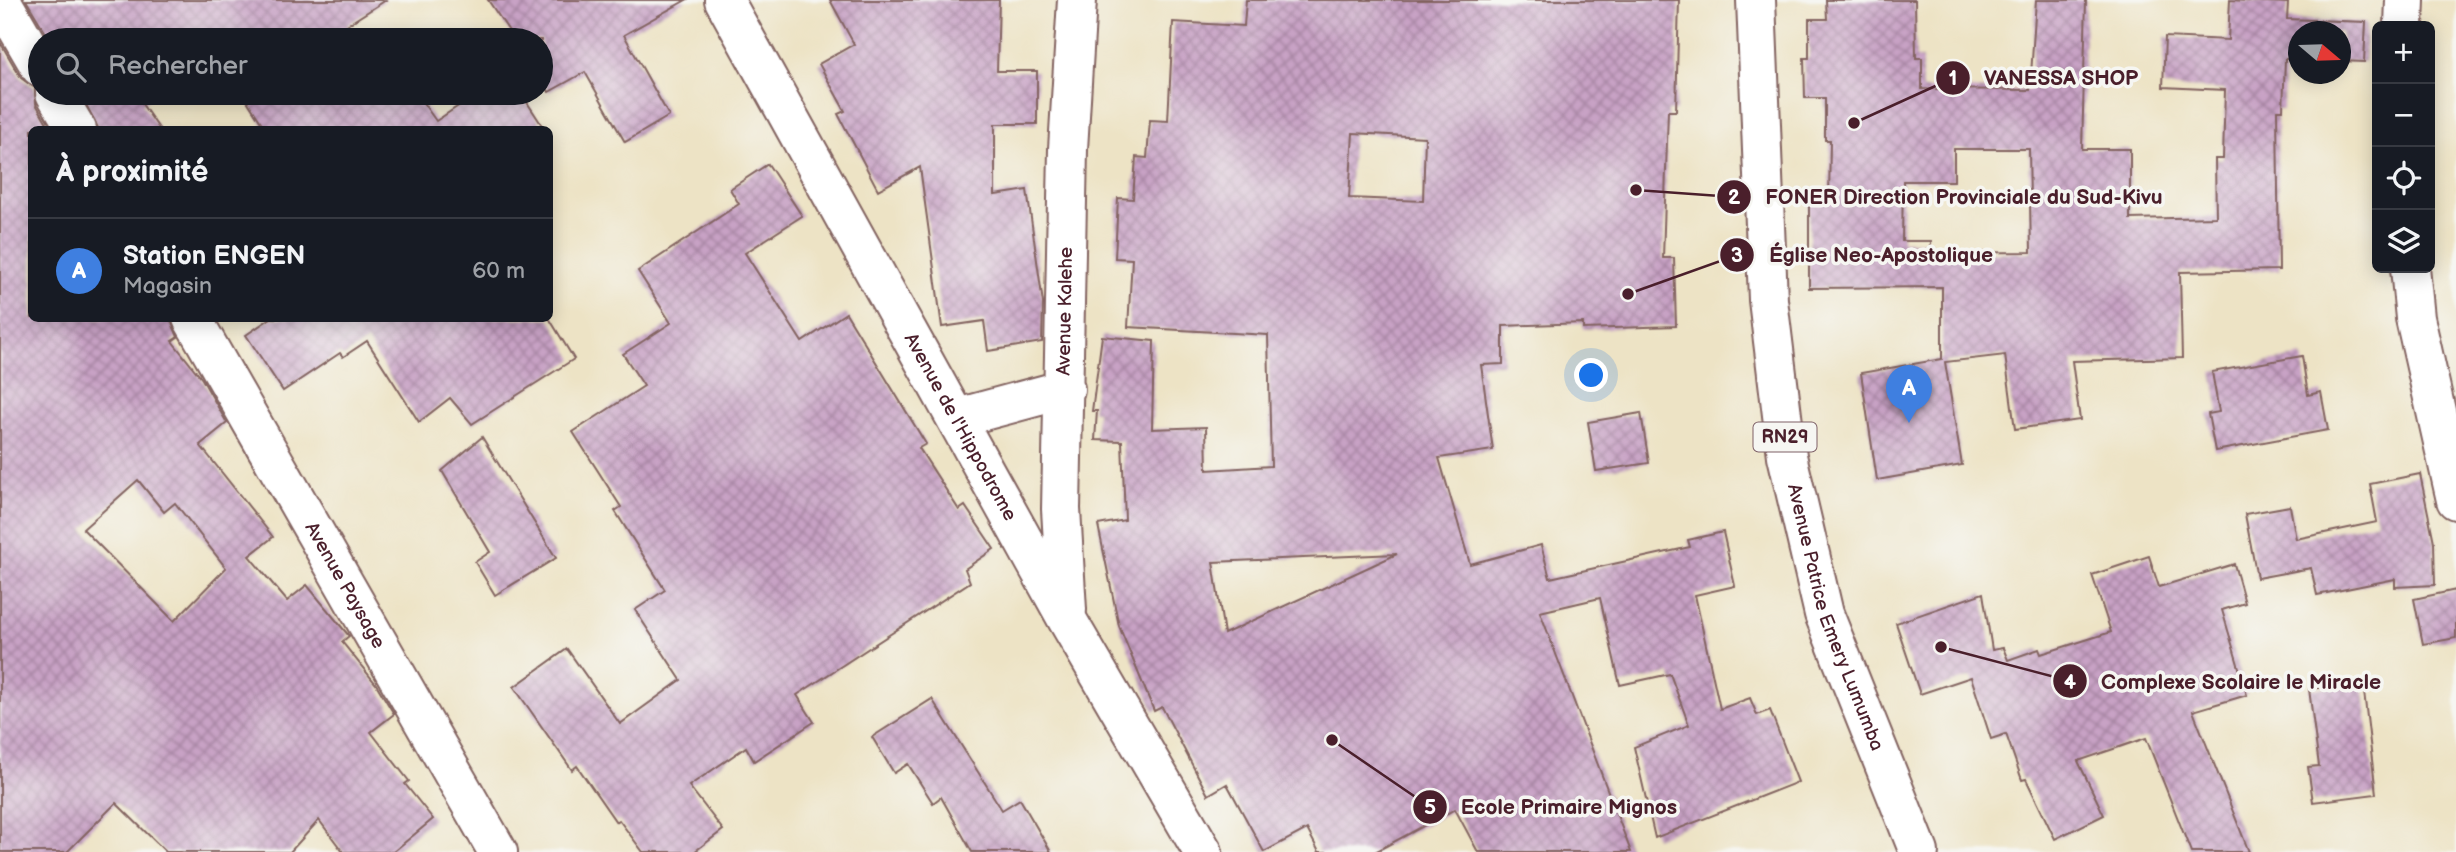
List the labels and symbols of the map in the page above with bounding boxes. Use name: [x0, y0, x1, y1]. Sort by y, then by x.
north arrow: [2288, 21, 2351, 84]
callout: VANESSA SHOP: [1935, 57, 2153, 99]
text: 1: [1949, 66, 1957, 91]
text: VANESSA SHOP: [1984, 66, 2139, 91]
callout: FONER Direction Provinciale du Sud-Kivu: [1716, 176, 2177, 218]
text: 2: [1728, 185, 1741, 210]
text: FONER Direction Provinciale du Sud-Kivu: [1765, 185, 2163, 210]
callout: Église Neo-Apostolique: [1720, 234, 2007, 276]
text: Église Neo-Apostolique: [1769, 242, 1993, 268]
text: 3: [1731, 243, 1743, 268]
street label: Avenue Kalehe: [1052, 247, 1078, 376]
street label: Avenue de l'Hippodrome: [899, 329, 1022, 525]
your location: [1574, 358, 1608, 392]
pin: A: [1886, 365, 1932, 423]
road number: RN29: [1754, 422, 1816, 452]
street label: Avenue Patrice Emery Lumumba: [1782, 481, 1889, 754]
street label: Avenue Paysage: [300, 518, 390, 652]
callout: Complexe Scolaire le Miracle: [2052, 660, 2395, 702]
text: 4: [2064, 670, 2077, 695]
text: Complexe Scolaire le Miracle: [2101, 670, 2381, 695]
callout: Ecole Primaire Mignos: [1412, 786, 1691, 828]
text: 5: [1424, 795, 1436, 820]
text: Ecole Primaire Mignos: [1461, 795, 1677, 820]

